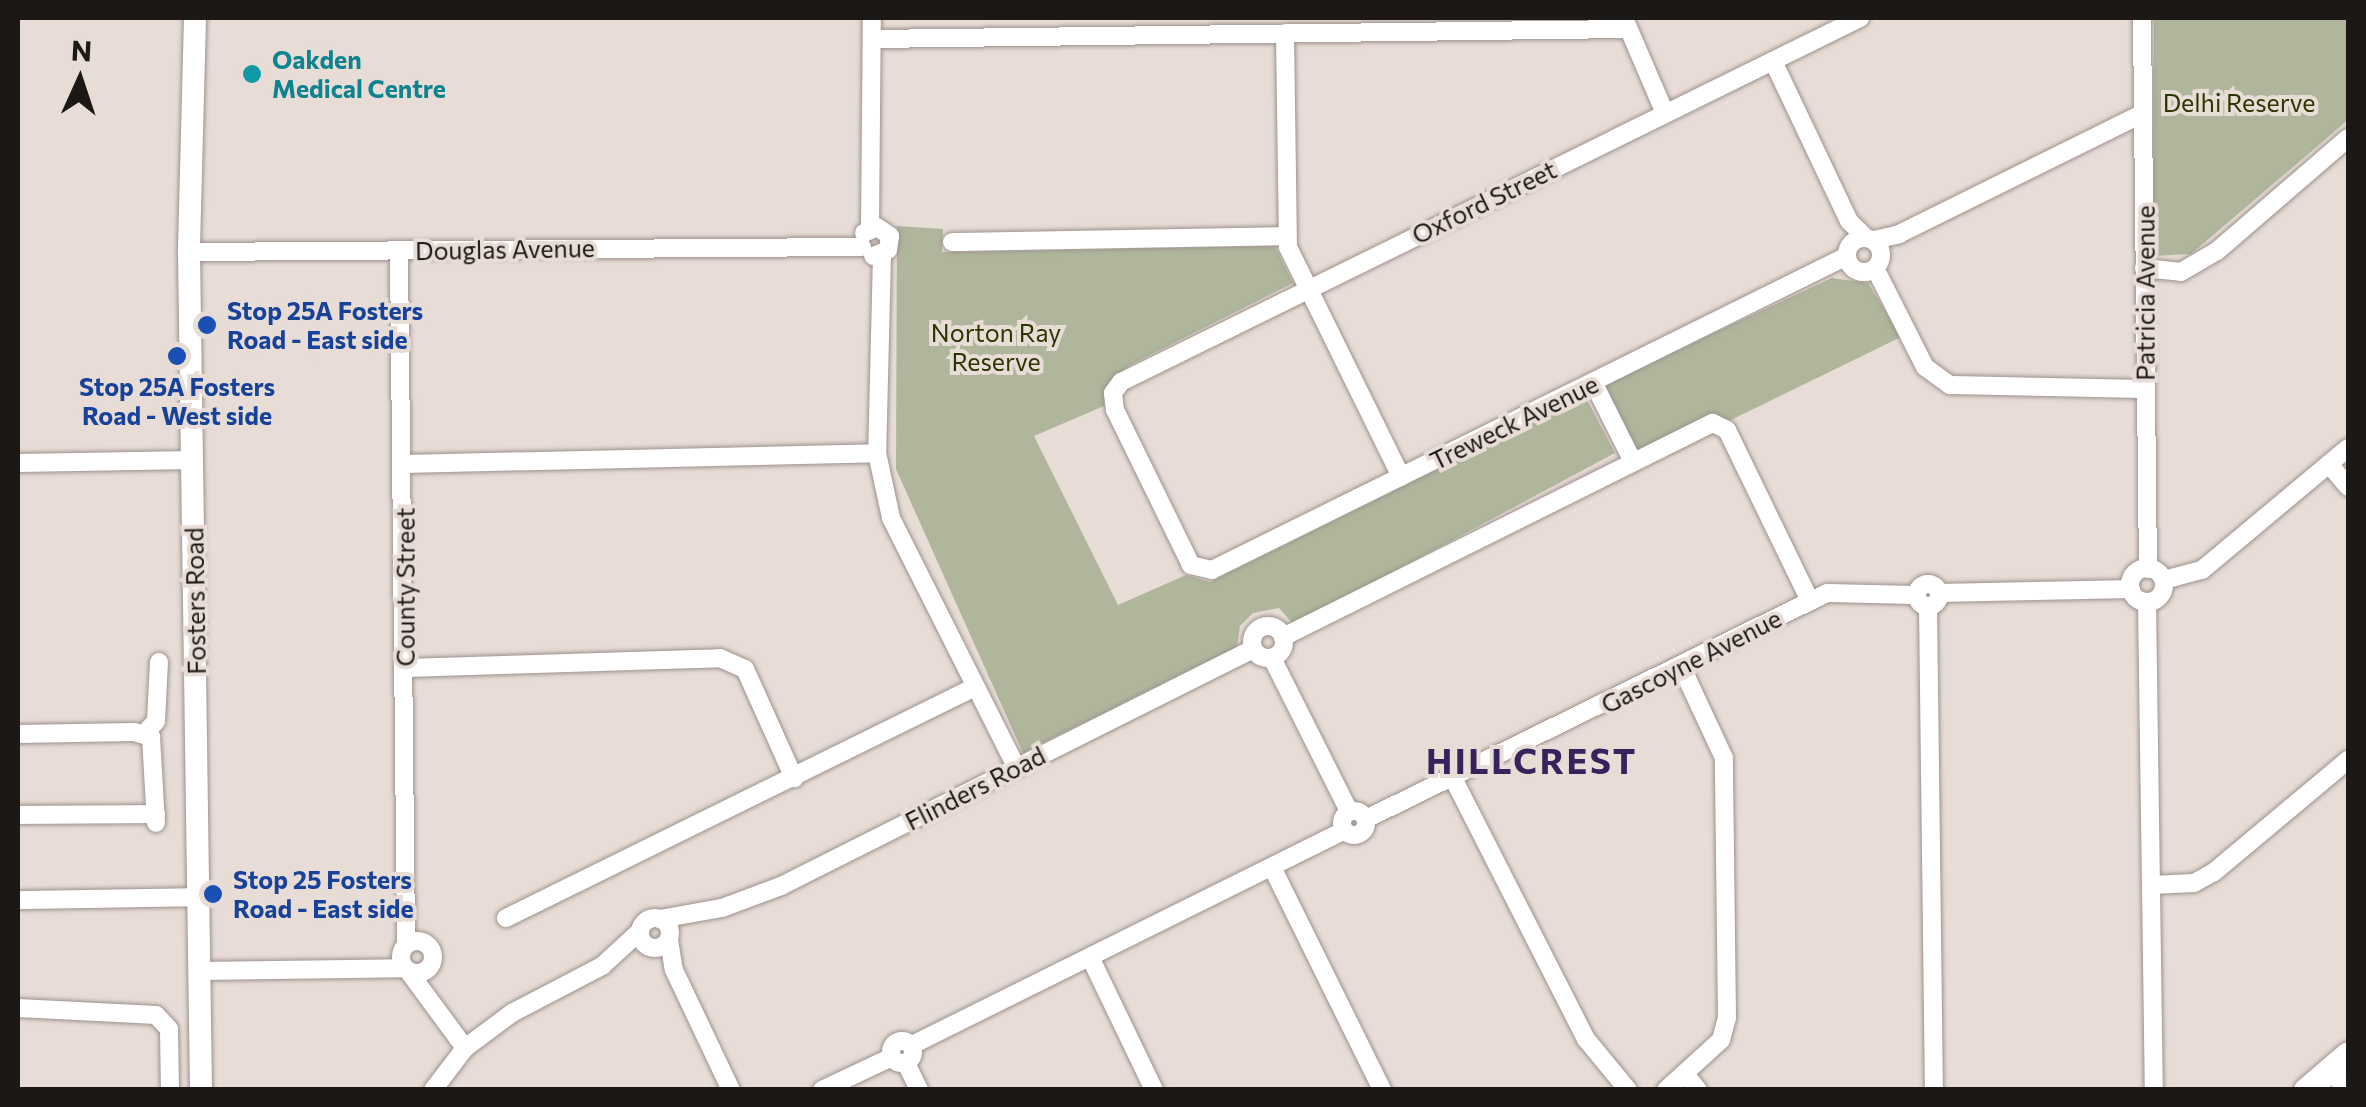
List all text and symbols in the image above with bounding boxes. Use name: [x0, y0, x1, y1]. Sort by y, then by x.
north arrow: [30, 30, 130, 130]
text: N: [70, 33, 93, 68]
place label: Oakden Medical Centre: [272, 45, 446, 104]
marker: Oakden Medical Centre: [241, 63, 263, 85]
park label: Delhi Reserve: [2163, 87, 2315, 117]
street label: Oxford Street: [1407, 154, 1561, 250]
street label: Patricia Avenue: [2130, 205, 2160, 381]
street label: Douglas Avenue: [415, 232, 595, 266]
place label: Stop 25A Fosters Road - East side: [227, 296, 423, 355]
marker: Stop 25A Fosters Road - East side: [196, 314, 218, 336]
park label: Norton Ray Reserve: [931, 318, 1061, 377]
marker: Stop 25A Fosters Road - West side: [166, 345, 188, 367]
street label: Treweck Avenue: [1425, 368, 1603, 476]
place label: Stop 25A Fosters Road - West side: [79, 372, 275, 431]
street label: County Street: [390, 508, 420, 666]
street label: Fosters Road: [179, 527, 211, 675]
street label: Gascoyne Avenue: [1596, 603, 1786, 719]
district label: HILLCREST: [1426, 739, 1638, 781]
street label: Flinders Road: [900, 740, 1050, 836]
place label: Stop 25 Fosters Road - East side: [233, 865, 414, 924]
marker: Stop 25 Fosters Road - East side: [202, 883, 224, 905]

